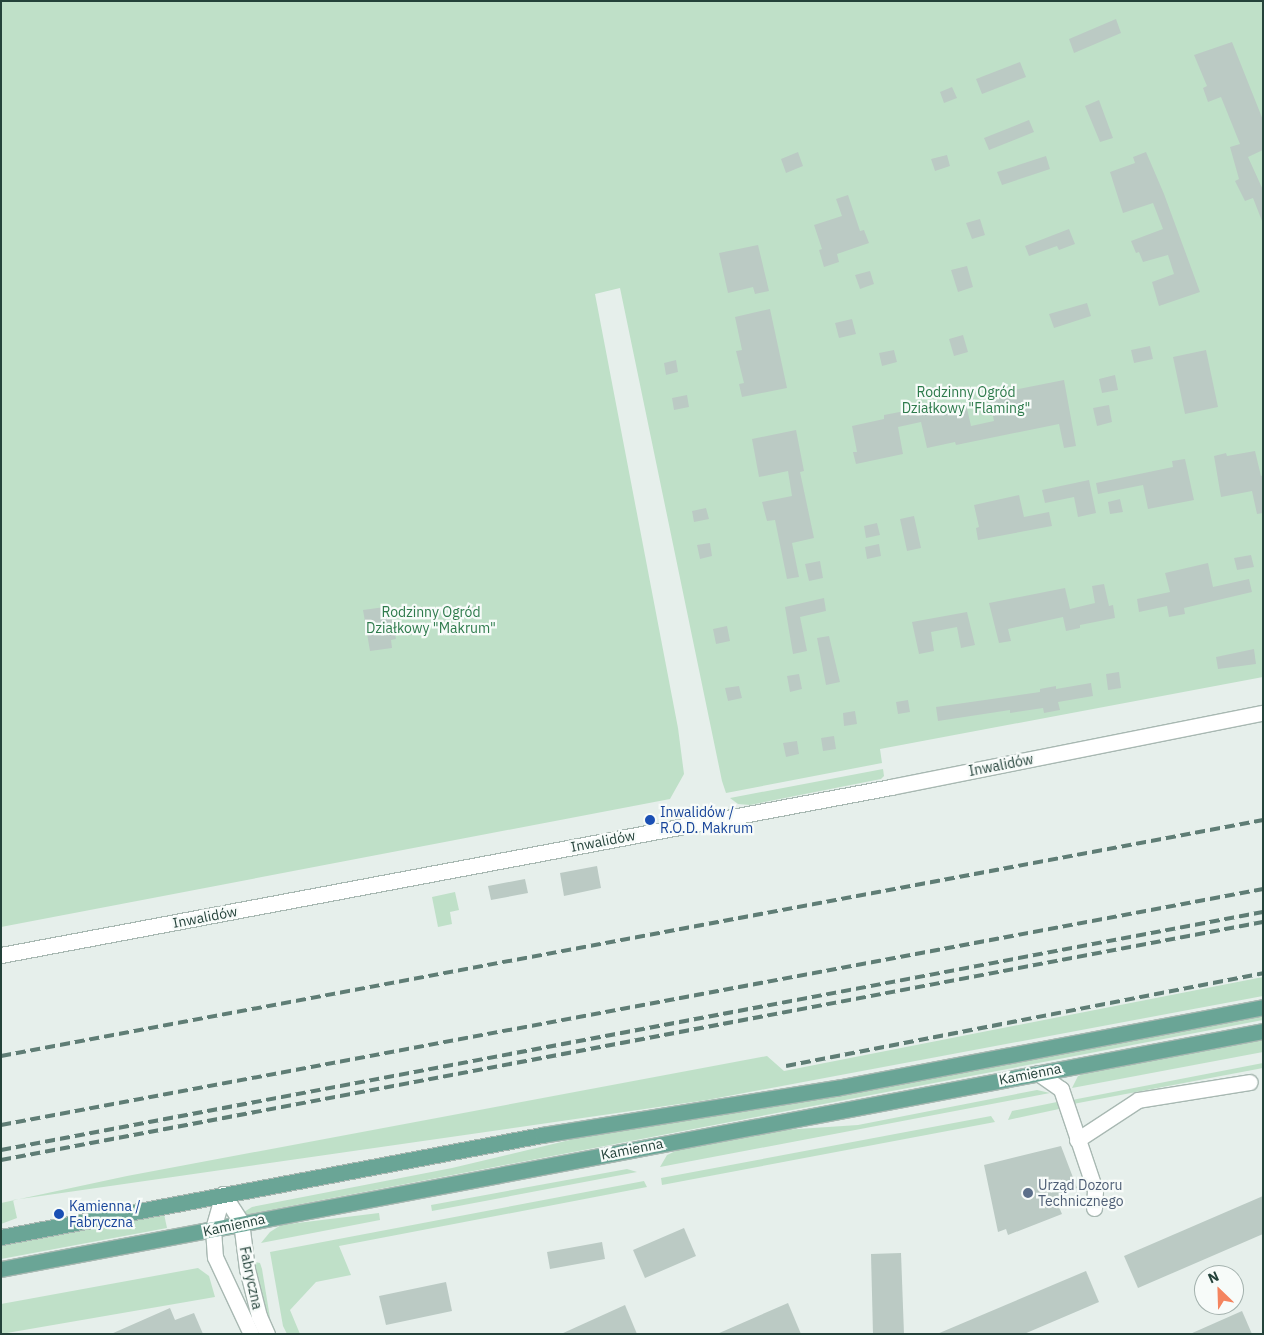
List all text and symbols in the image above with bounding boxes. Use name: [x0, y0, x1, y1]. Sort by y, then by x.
park label: Rodzinny Ogród Działkowy "Flaming": [902, 384, 1030, 417]
park label: Rodzinny Ogród Działkowy "Makrum": [366, 604, 496, 636]
street label: Inwalidów: [967, 751, 1035, 779]
place label: Inwalidów / R.O.D. Makrum: [660, 804, 753, 836]
marker: Inwalidów / R.O.D. Makrum: [644, 814, 656, 826]
street label: Inwalidów: [569, 827, 637, 855]
street label: Inwalidów: [171, 903, 239, 931]
street label: Kamienna: [998, 1060, 1062, 1088]
street label: Kamienna: [600, 1135, 664, 1163]
place label: Urząd Dozoru Technicznego: [1038, 1177, 1124, 1210]
marker: Urząd Dozoru Technicznego: [1022, 1187, 1034, 1199]
place label: Kamienna / Fabryczna: [69, 1198, 141, 1230]
marker: Kamienna / Fabryczna: [53, 1208, 65, 1220]
street label: Kamienna: [201, 1210, 267, 1240]
street label: Fabryczna: [236, 1245, 266, 1311]
north arrow: [1194, 1265, 1244, 1315]
text: N: [1205, 1267, 1222, 1287]

